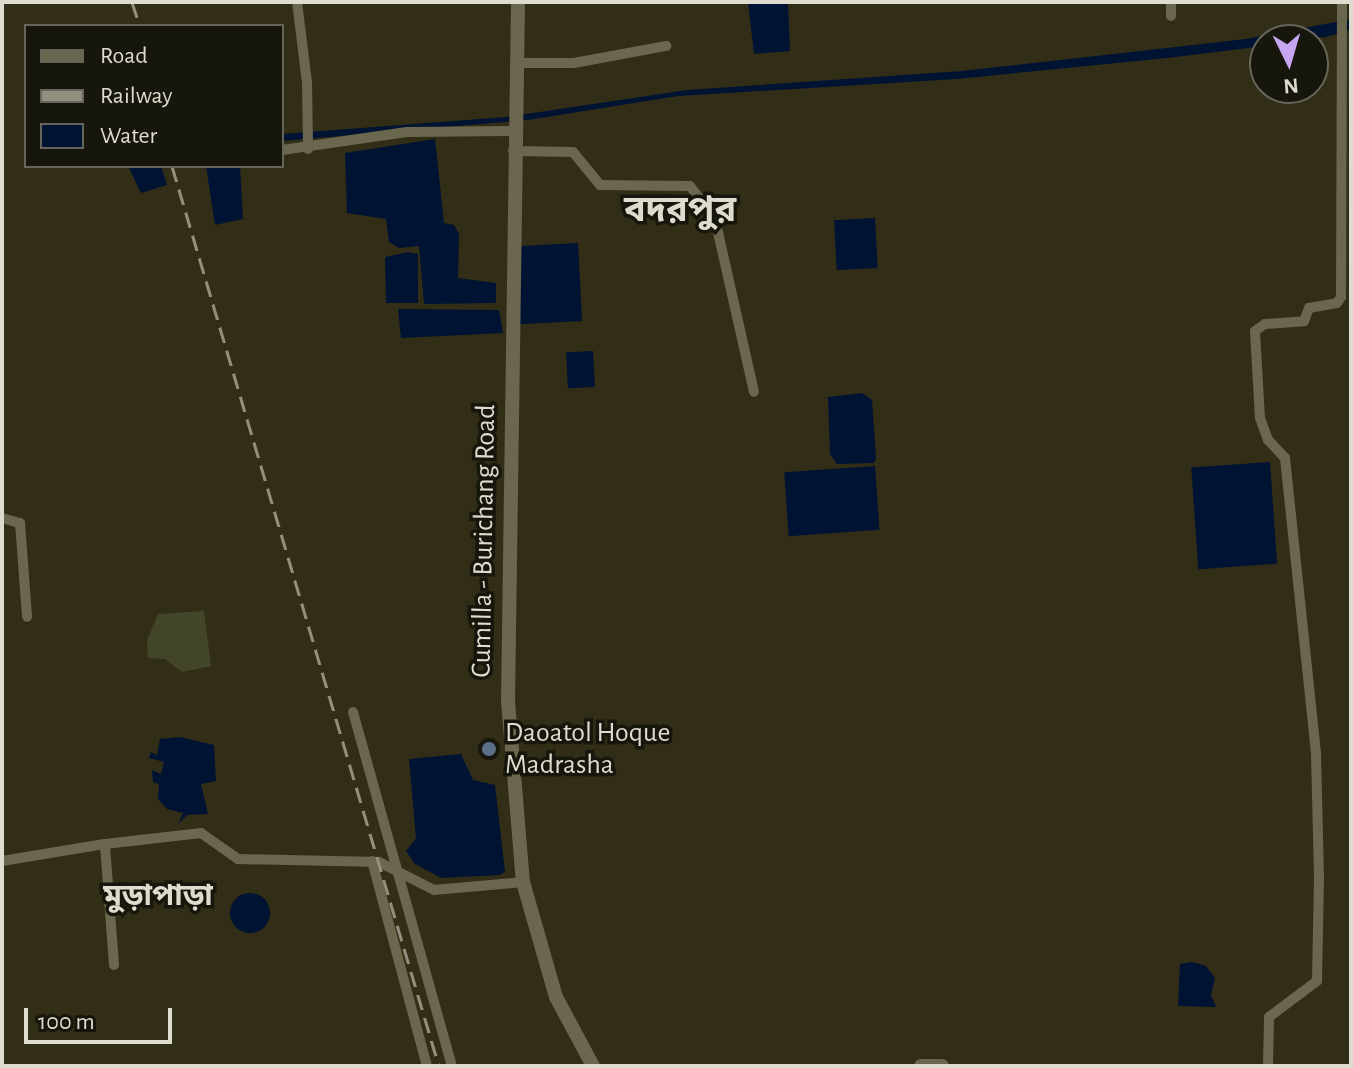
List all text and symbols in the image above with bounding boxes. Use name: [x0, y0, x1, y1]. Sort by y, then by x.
legend: [24, 24, 284, 168]
north arrow: [1249, 24, 1329, 104]
text: Road: [100, 44, 148, 68]
text: N: [1282, 74, 1300, 98]
text: Railway: [100, 84, 172, 108]
text: Water: [100, 124, 157, 148]
district label: বদরপুর: [624, 189, 736, 233]
street label: Cumilla - Burichang Road: [465, 404, 503, 678]
place label: Daoatol Hoque Madrasha: [505, 716, 670, 782]
marker: Daoatol Hoque Madrasha: [480, 740, 498, 758]
district label: মুড়াপাড়া: [103, 878, 213, 914]
scale bar: [28, 992, 176, 1042]
text: 100 m: [38, 1010, 95, 1034]

